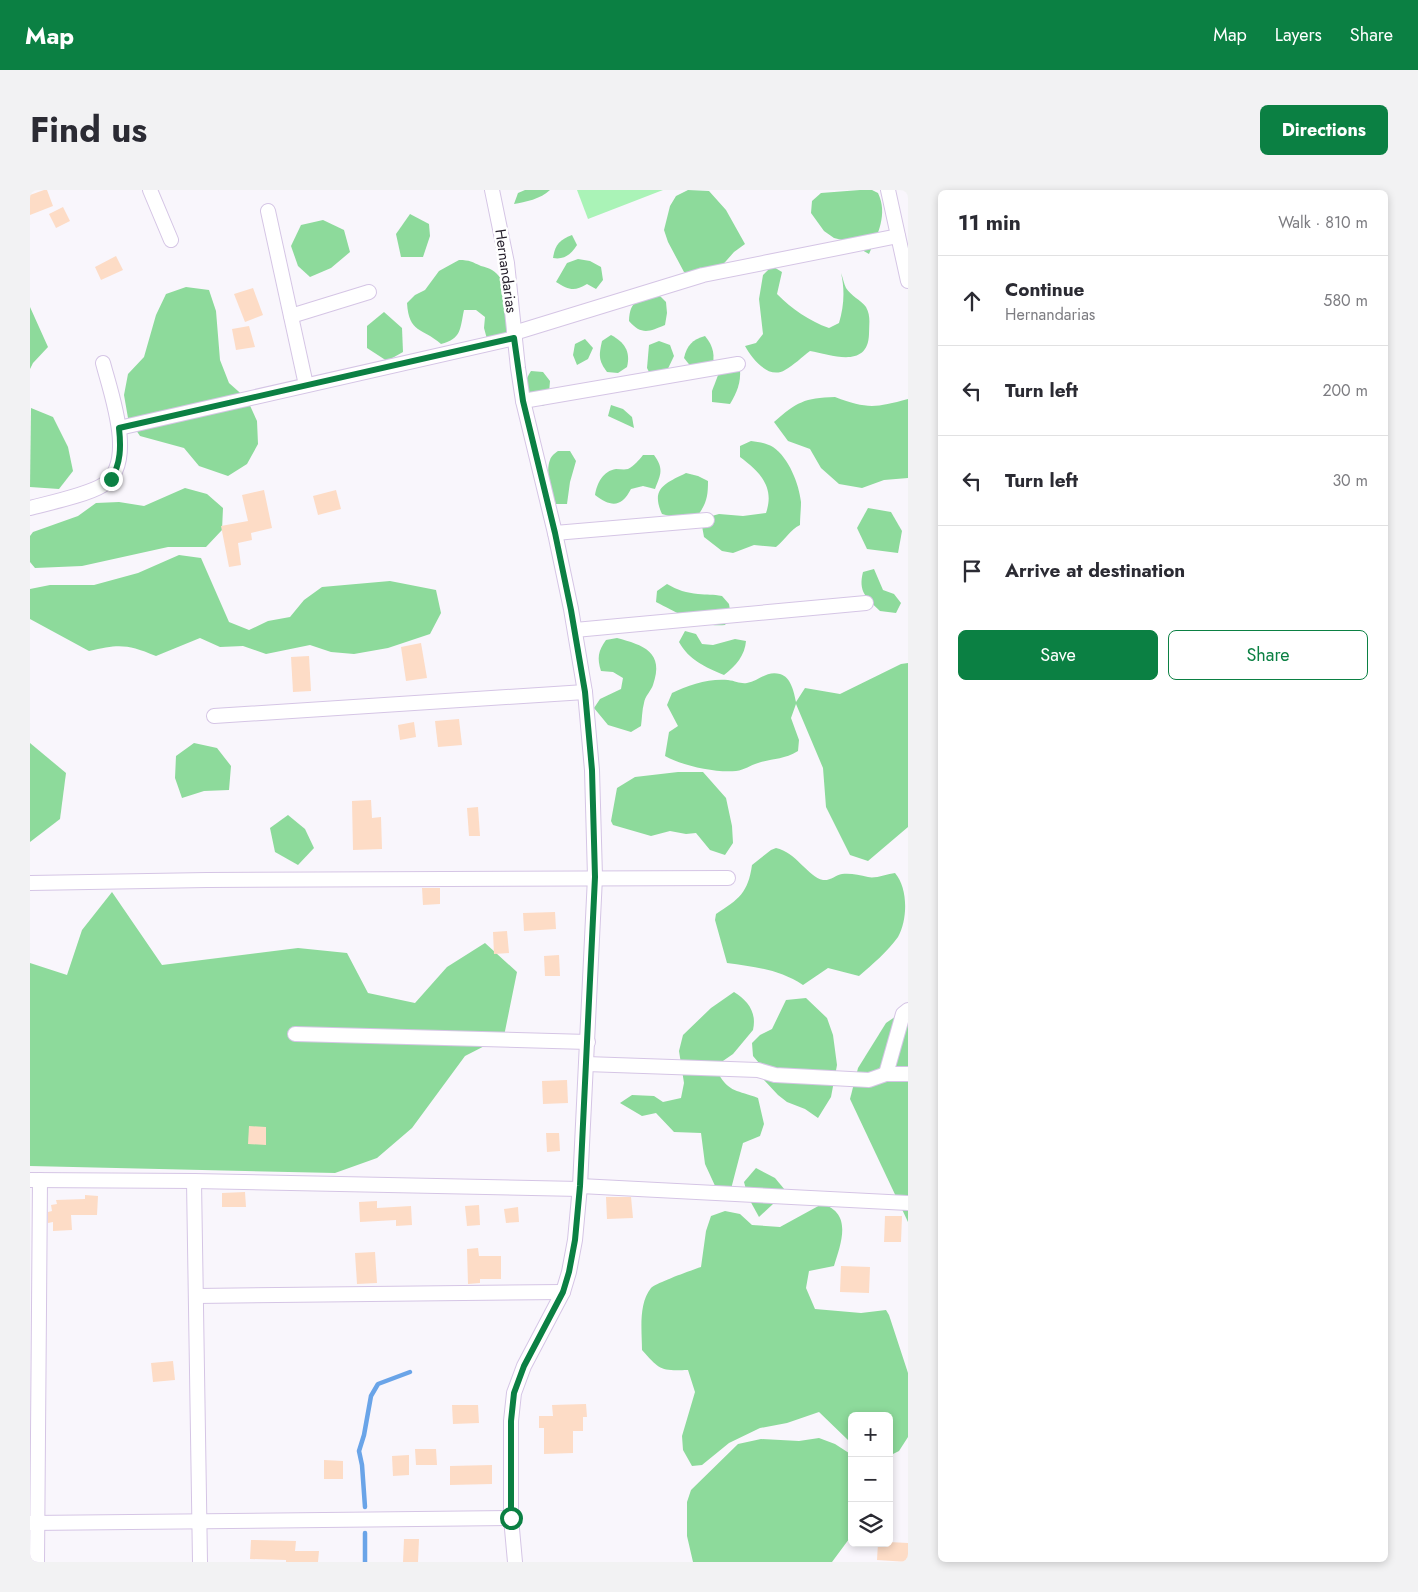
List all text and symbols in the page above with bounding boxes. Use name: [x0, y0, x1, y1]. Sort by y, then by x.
text: Map: [25, 18, 74, 53]
text: Map: [1213, 22, 1247, 48]
text: Layers: [1275, 22, 1322, 48]
text: Share: [1350, 22, 1393, 48]
text: Find us: [30, 105, 147, 155]
button: Directions: [1260, 105, 1388, 155]
text: 11 min: [958, 208, 1021, 238]
text: Walk · 810 m: [1278, 211, 1368, 234]
street label: Hernandarias: [489, 228, 523, 314]
text: Continue: [1005, 276, 1084, 303]
icon: ahead: [958, 287, 986, 315]
text: 580 m: [1323, 289, 1368, 312]
text: Hernandarias: [1005, 303, 1095, 326]
icon: left: [958, 377, 986, 405]
text: Turn left: [1005, 377, 1078, 404]
text: 200 m: [1322, 379, 1368, 402]
icon: left: [958, 467, 986, 495]
text: Turn left: [1005, 467, 1078, 494]
route end: [100, 468, 123, 491]
text: 30 m: [1332, 469, 1368, 492]
icon: arrive: [958, 557, 986, 585]
text: Arrive at destination: [1005, 557, 1185, 584]
button: Save: [958, 630, 1158, 680]
button: Share: [1168, 630, 1368, 680]
map controls: [848, 1412, 893, 1547]
button: +: [848, 1412, 893, 1457]
button: −: [848, 1457, 893, 1502]
button: layers: [848, 1502, 893, 1547]
route start: [500, 1507, 523, 1530]

